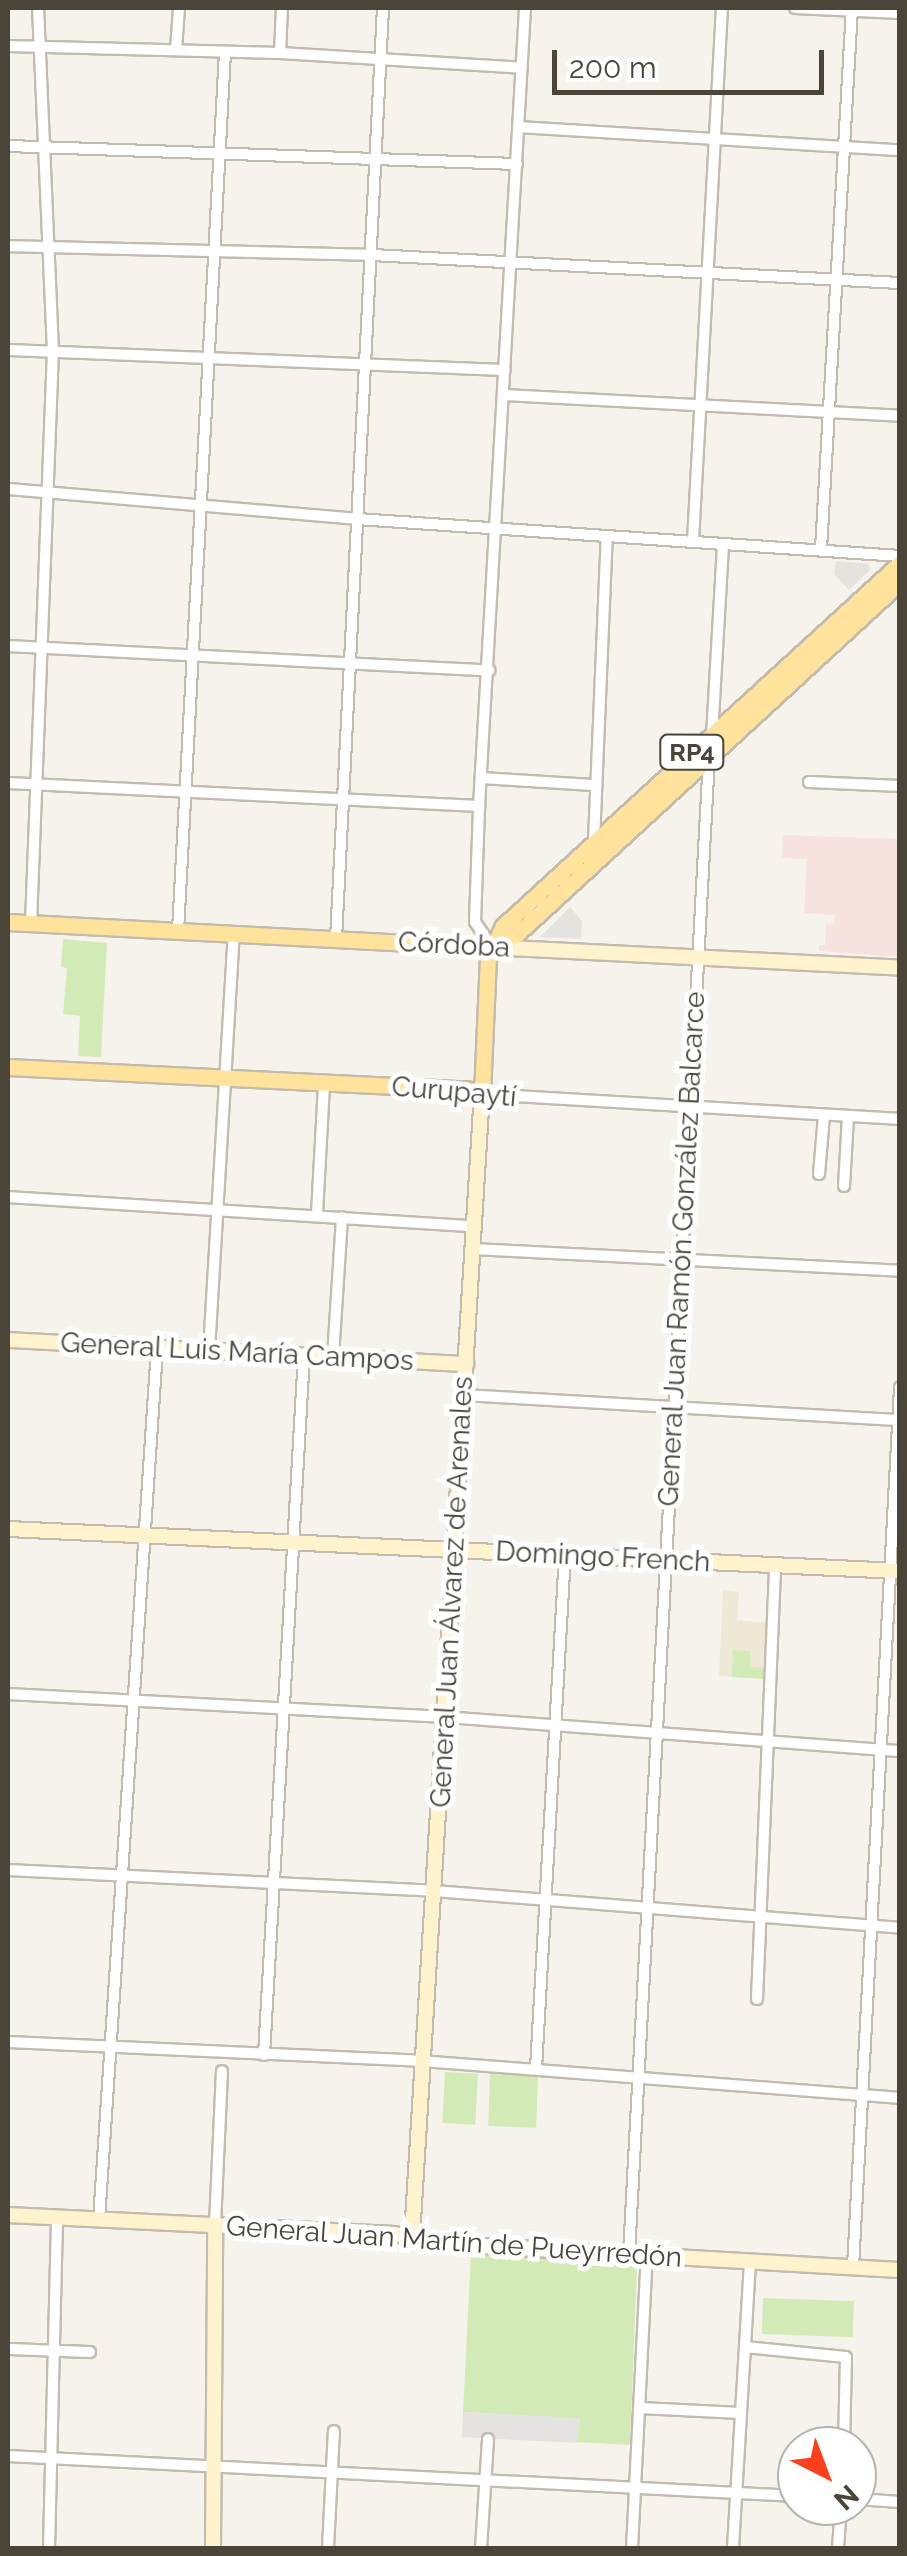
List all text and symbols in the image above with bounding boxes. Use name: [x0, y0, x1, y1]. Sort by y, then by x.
scale bar: [557, 30, 830, 92]
text: 200 m: [569, 50, 657, 85]
road number: RP4: [657, 732, 727, 772]
street label: Córdoba: [397, 925, 511, 965]
street label: General Juan Ramón González Balcarce: [652, 990, 712, 1508]
street label: Curupaytí: [390, 1070, 518, 1114]
street label: General Luis María Campos: [59, 1326, 415, 1378]
street label: General Juan Álvarez de Arenales: [424, 1374, 480, 1810]
street label: Domingo French: [495, 1535, 711, 1579]
street label: General Juan Martín de Pueyrredón: [224, 2209, 684, 2275]
north arrow: [777, 2426, 877, 2526]
text: N: [827, 2478, 865, 2517]

